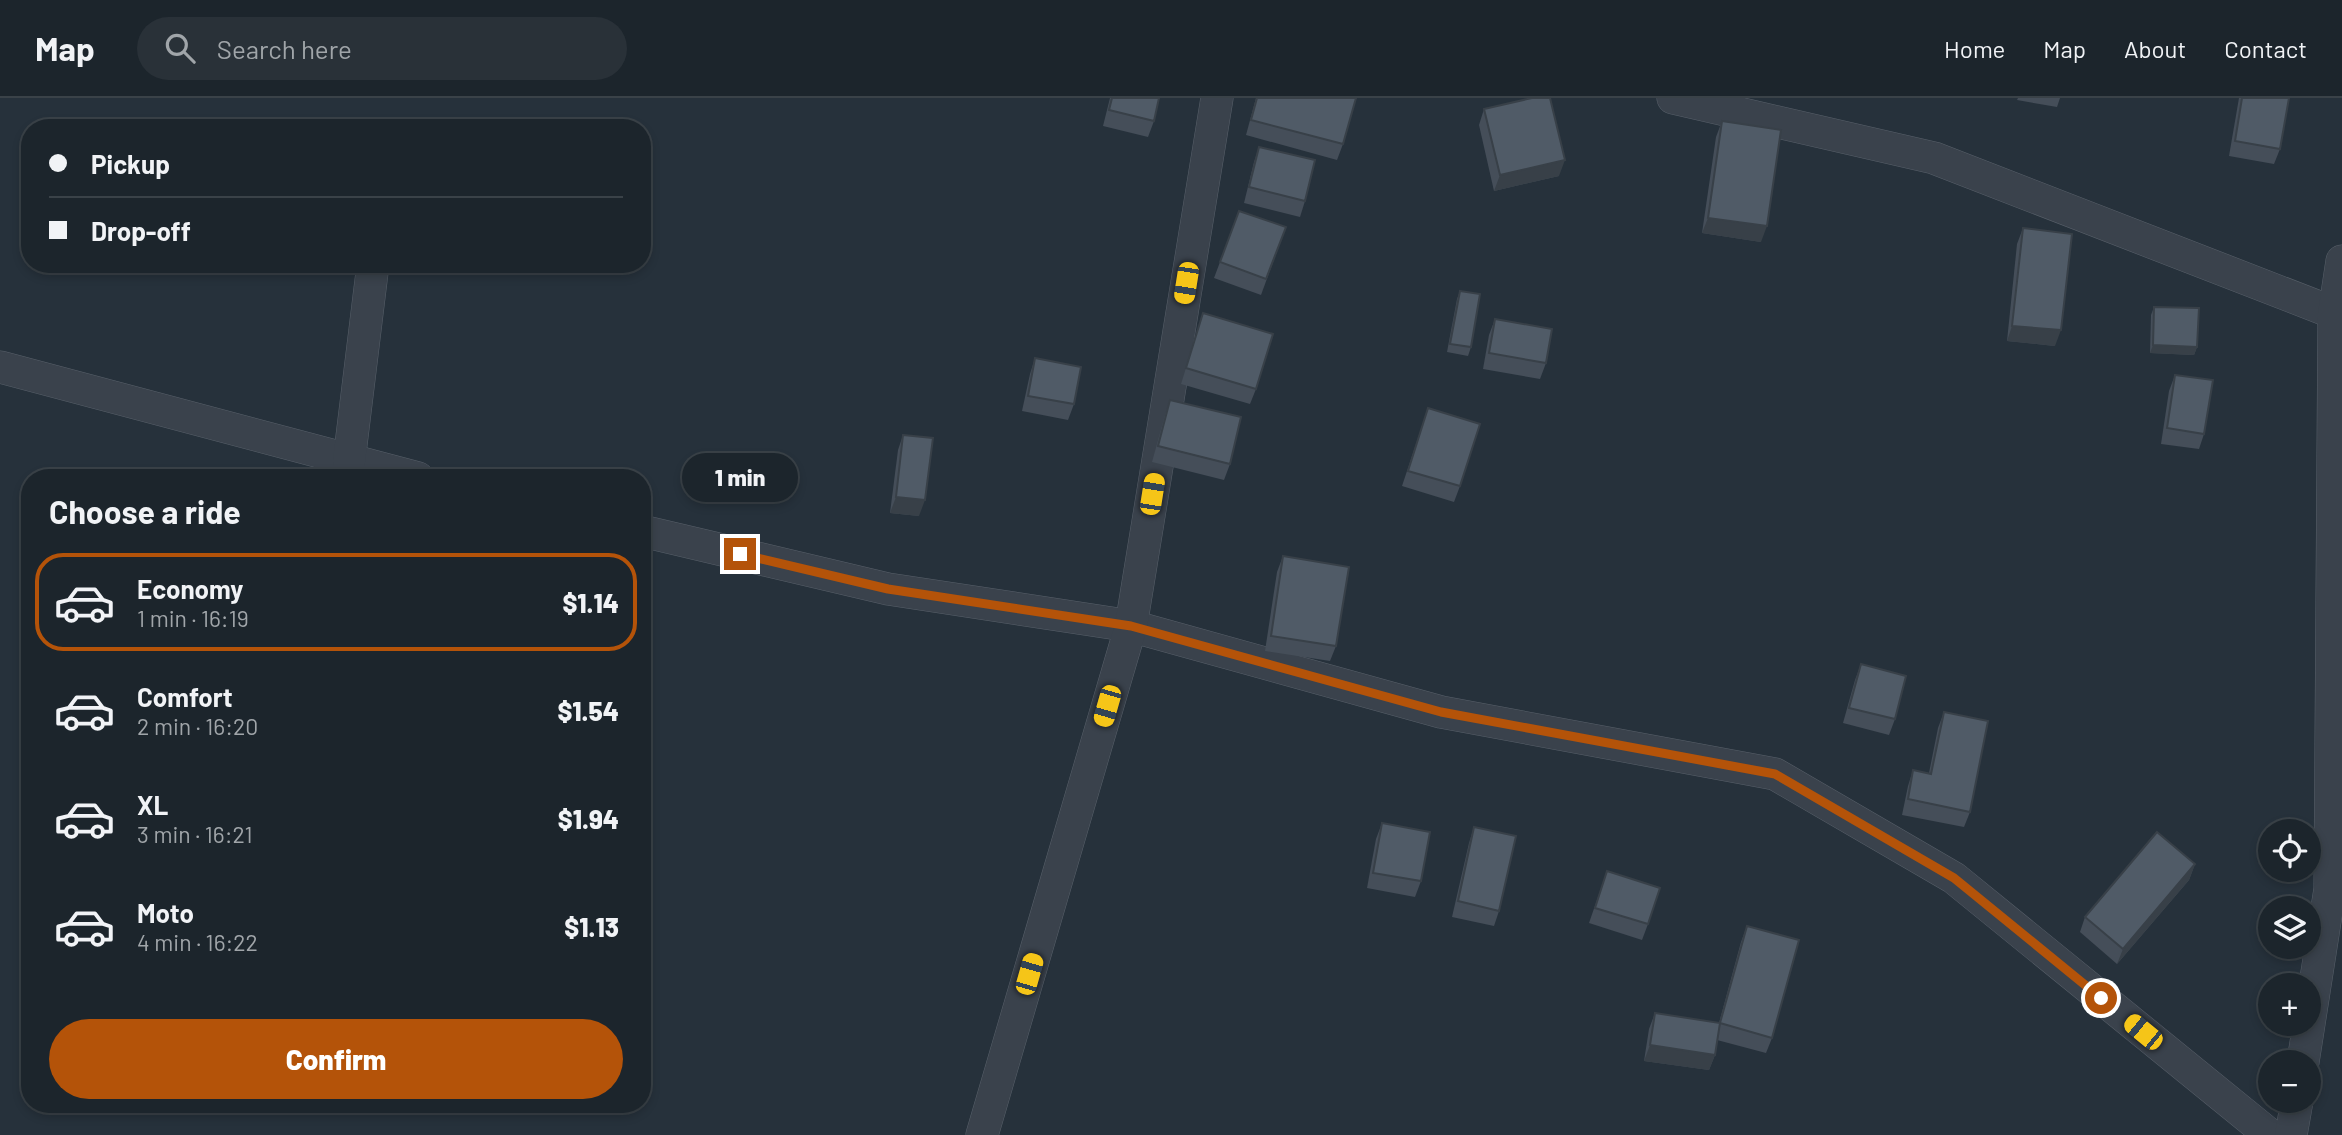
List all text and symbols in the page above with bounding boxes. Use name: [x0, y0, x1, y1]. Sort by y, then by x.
search box: [137, 17, 627, 80]
text: Map: [35, 28, 95, 68]
icon: search: [161, 29, 199, 67]
text: Search here: [217, 33, 352, 64]
text: Home: [1944, 34, 2005, 63]
text: Map: [2043, 34, 2086, 63]
text: About: [2124, 34, 2186, 63]
text: Contact: [2224, 34, 2307, 63]
text: Pickup: [91, 148, 170, 179]
text: Drop-off: [91, 215, 191, 246]
car: [1173, 261, 1200, 305]
callout: 1 min: [682, 452, 798, 502]
text: 1 min: [715, 463, 765, 491]
car: [1139, 472, 1166, 516]
text: Choose a ride: [49, 492, 241, 530]
route end: [724, 538, 756, 570]
icon: car: [53, 571, 116, 634]
text: Economy: [137, 573, 243, 604]
text: $1.14: [562, 587, 619, 618]
text: 1 min · 16:19: [137, 604, 249, 632]
icon: car: [53, 679, 116, 742]
text: Comfort: [137, 681, 233, 712]
car: [1092, 683, 1123, 729]
text: $1.54: [557, 695, 619, 726]
text: 2 min · 16:20: [137, 712, 258, 740]
icon: car: [53, 787, 116, 850]
text: XL: [137, 789, 168, 820]
text: $1.94: [558, 803, 619, 834]
map controls: [2258, 819, 2321, 1113]
button: locate: [2258, 819, 2321, 882]
text: 3 min · 16:21: [137, 820, 253, 848]
icon: car: [53, 895, 116, 958]
button: layers: [2258, 896, 2321, 959]
text: Moto: [137, 897, 194, 928]
text: $1.13: [564, 911, 619, 942]
text: 4 min · 16:22: [137, 928, 258, 956]
car: [1014, 951, 1045, 997]
button: +: [2258, 973, 2321, 1036]
route start: [2085, 982, 2117, 1014]
car: [2121, 1011, 2166, 1053]
button: Confirm: [49, 1019, 623, 1099]
button: −: [2258, 1050, 2321, 1113]

